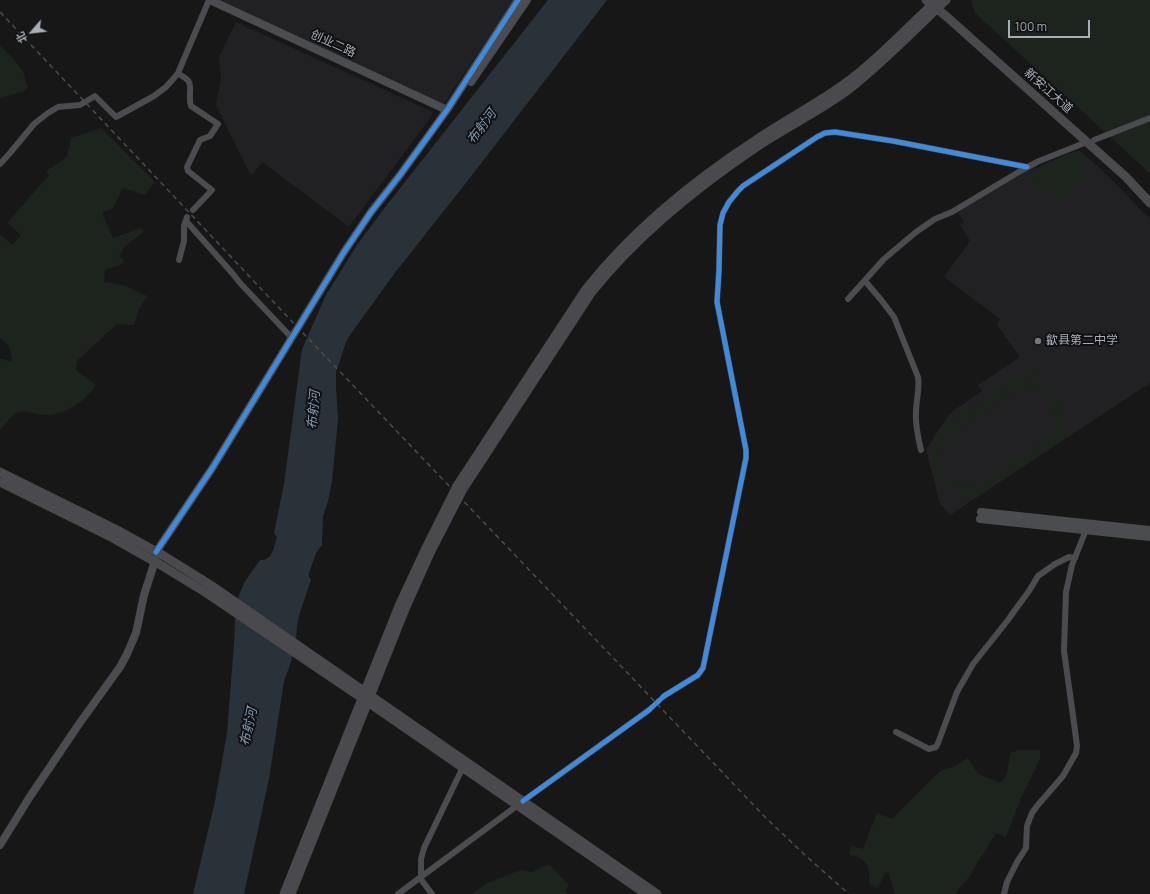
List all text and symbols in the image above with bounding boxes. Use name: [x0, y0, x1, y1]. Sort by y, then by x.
north arrow: [12, 12, 52, 52]
scale bar: [1010, 12, 1092, 38]
text: 100 m: [1015, 18, 1047, 35]
street label: 创业二路: [308, 27, 358, 61]
text: 北: [12, 29, 30, 46]
street label: 新安江大道: [1021, 66, 1075, 116]
water label: 布射河: [464, 107, 500, 147]
place label: 歙县第二中学: [1046, 334, 1118, 348]
marker: 歙县第二中学: [1033, 336, 1043, 346]
water label: 布射河: [305, 390, 323, 430]
water label: 布射河: [237, 706, 261, 748]

